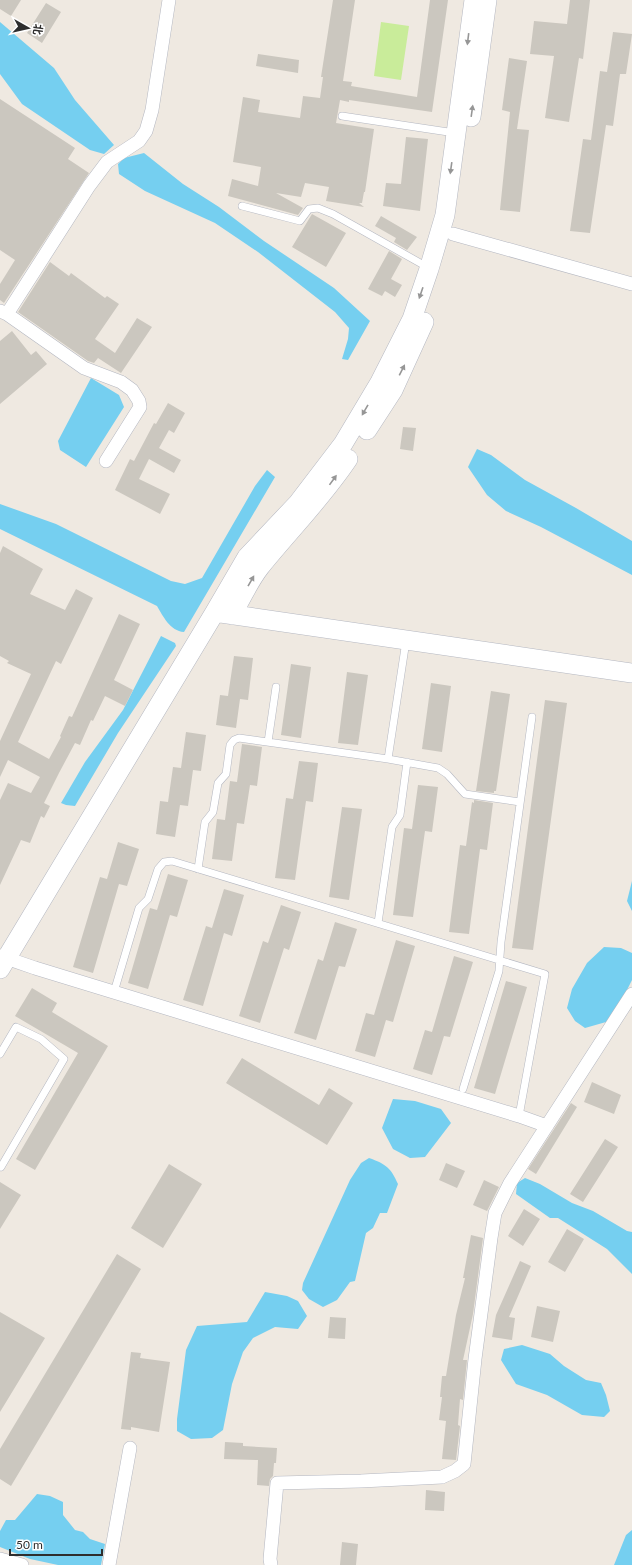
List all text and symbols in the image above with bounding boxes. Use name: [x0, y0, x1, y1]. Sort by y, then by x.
north arrow: [8, 8, 48, 48]
text: 北: [31, 23, 46, 36]
one-way arrow: [465, 33, 472, 45]
one-way arrow: [469, 105, 475, 117]
one-way arrow: [448, 161, 455, 174]
one-way arrow: [417, 288, 423, 300]
one-way arrow: [399, 365, 405, 376]
one-way arrow: [361, 404, 368, 416]
one-way arrow: [329, 475, 337, 486]
one-way arrow: [248, 575, 255, 587]
scale bar: [10, 1531, 102, 1557]
text: 50 m: [16, 1537, 43, 1552]

